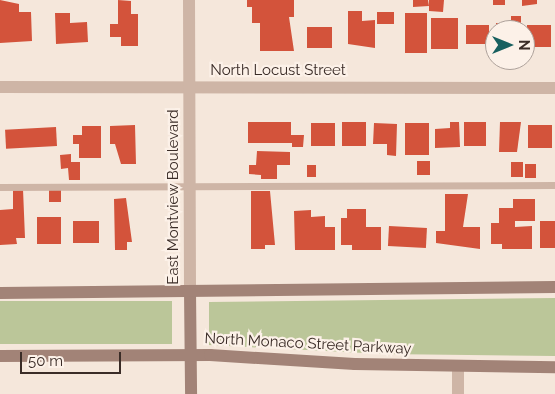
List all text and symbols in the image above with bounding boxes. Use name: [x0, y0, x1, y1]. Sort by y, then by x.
north arrow: [485, 20, 535, 70]
text: N: [516, 40, 532, 50]
street label: North Locust Street: [210, 62, 346, 80]
street label: East Montview Boulevard: [165, 109, 183, 285]
street label: North Monaco Street Parkway: [204, 330, 412, 358]
scale bar: [22, 342, 124, 374]
text: 50 m: [28, 352, 63, 370]

